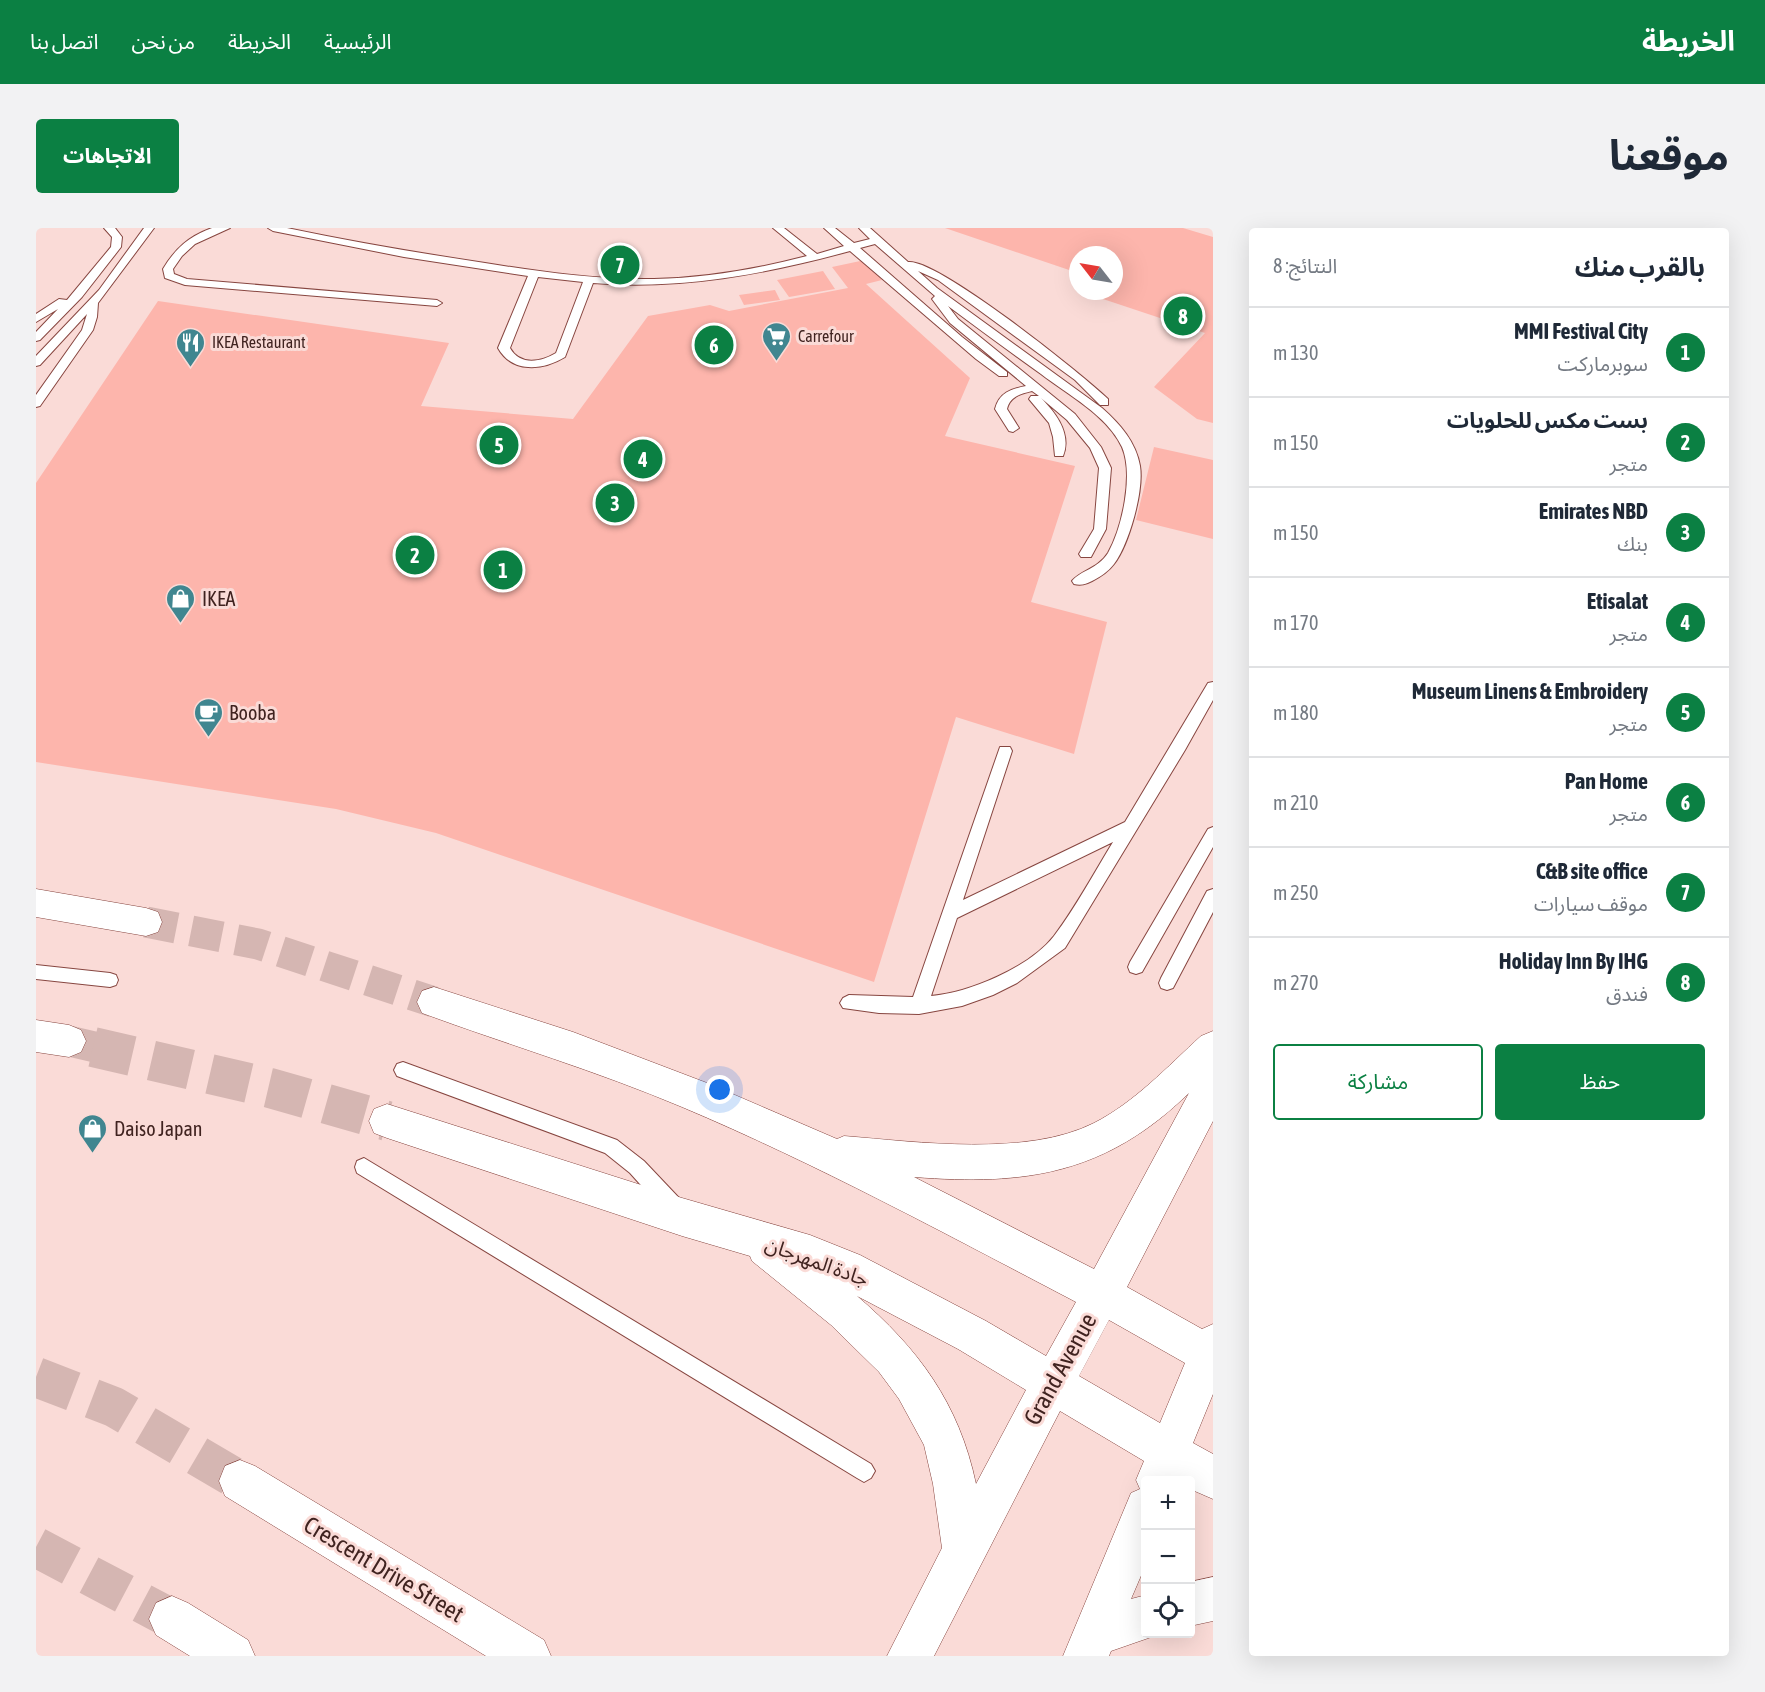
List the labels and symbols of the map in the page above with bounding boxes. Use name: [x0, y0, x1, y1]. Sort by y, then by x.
pin: 7: [600, 243, 640, 288]
north arrow: [1069, 246, 1123, 300]
pin: 8: [1164, 294, 1202, 338]
supermarket icon: Carrefour: [761, 320, 793, 362]
pin: 6: [694, 322, 734, 368]
restaurant icon: IKEA Restaurant: [175, 326, 207, 368]
place label: Carrefour: [798, 327, 854, 345]
place label: IKEA Restaurant: [212, 333, 306, 351]
pin: 5: [480, 422, 518, 468]
pin: 4: [624, 436, 662, 482]
pin: 3: [596, 480, 634, 526]
pin: 2: [396, 532, 434, 578]
pin: 1: [484, 548, 522, 592]
shop icon: IKEA: [165, 582, 197, 624]
place label: IKEA: [202, 587, 235, 610]
cafe icon: Booba: [192, 696, 224, 738]
place label: Booba: [229, 701, 276, 724]
your location: [705, 1075, 734, 1104]
shop icon: Daiso Japan: [77, 1112, 109, 1154]
place label: Daiso Japan: [114, 1117, 202, 1140]
street label: جادة المهرجان: [762, 1232, 872, 1291]
street label: Grand Avenue: [1018, 1309, 1102, 1429]
street label: Crescent Drive Street: [299, 1511, 469, 1627]

